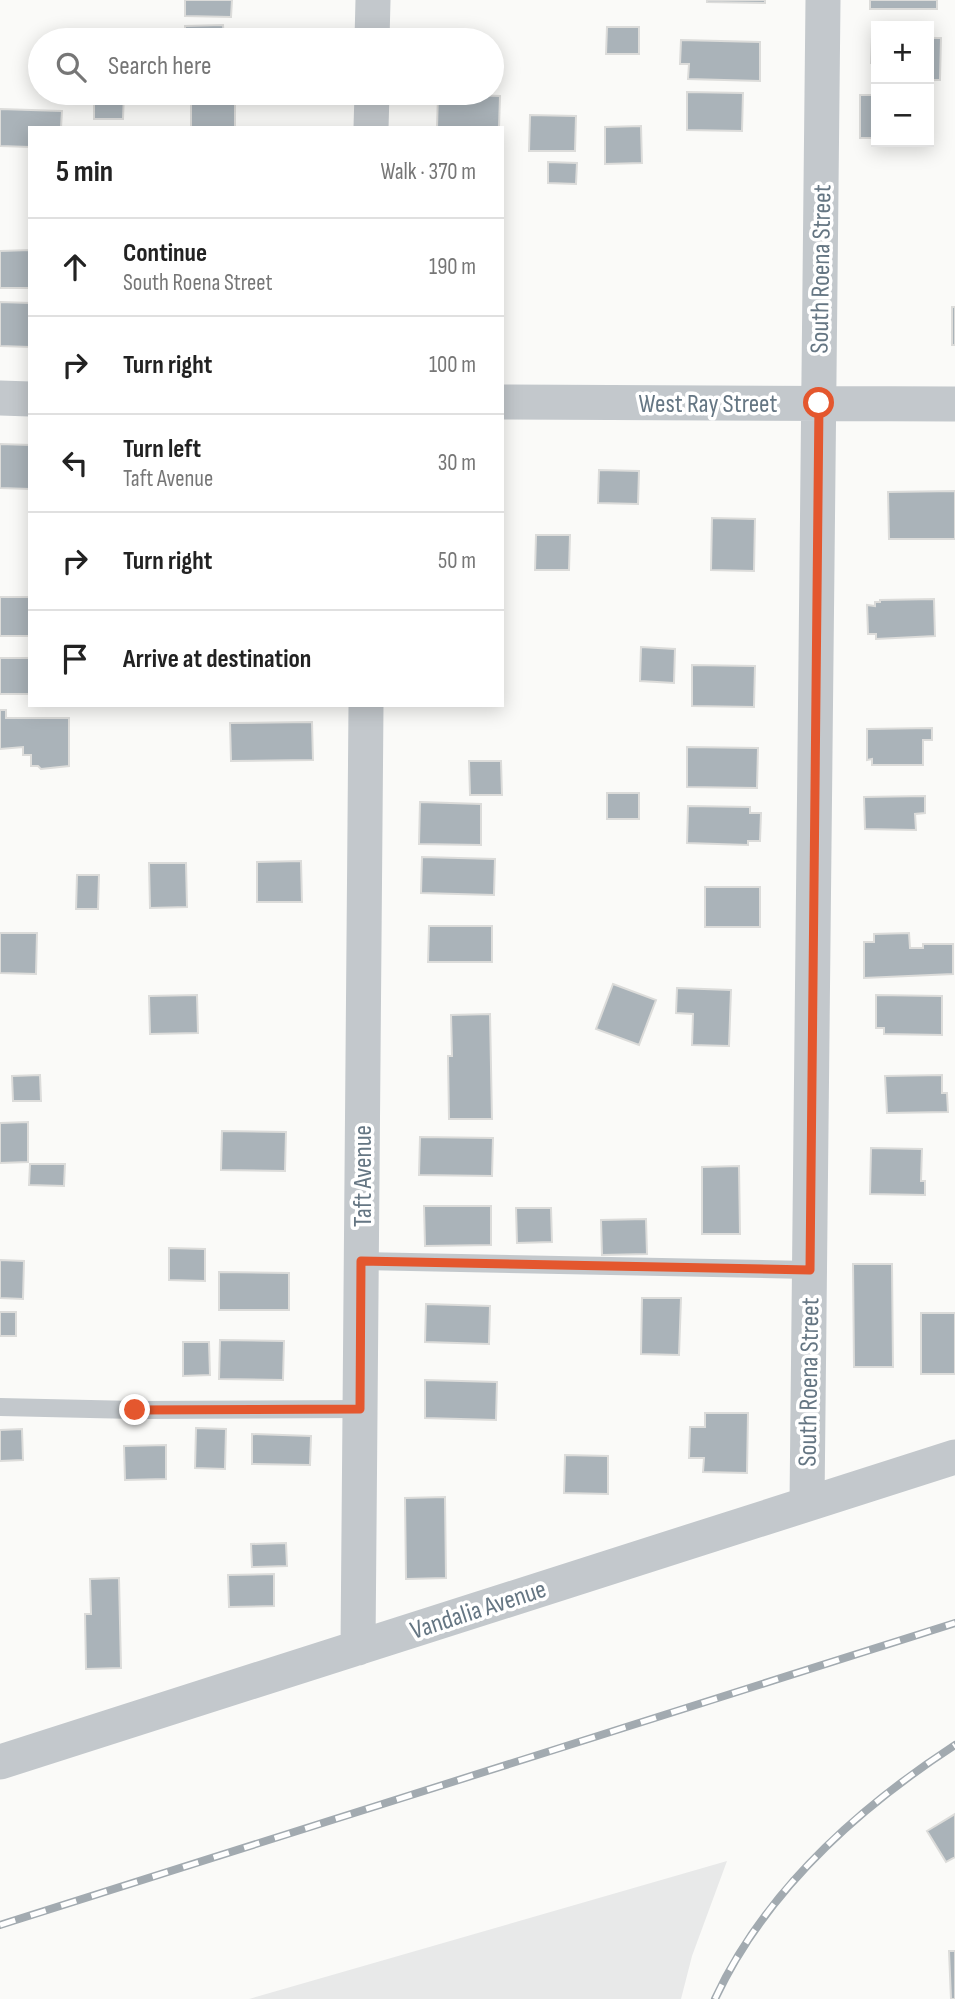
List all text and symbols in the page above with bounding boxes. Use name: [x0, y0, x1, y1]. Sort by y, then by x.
map controls: [871, 21, 934, 147]
button: +: [871, 21, 934, 84]
search box: [28, 28, 504, 105]
icon: search: [52, 48, 90, 86]
text: Search here: [108, 51, 211, 82]
button: −: [871, 84, 934, 147]
text: 5 min: [56, 154, 113, 190]
text: Walk · 370 m: [380, 158, 476, 186]
street label: South Roena Street: [805, 184, 838, 354]
text: Continue: [123, 238, 207, 269]
icon: ahead: [56, 248, 94, 286]
text: 190 m: [429, 253, 476, 281]
text: South Roena Street: [123, 269, 273, 297]
icon: right: [56, 346, 94, 384]
text: Turn right: [123, 350, 212, 381]
text: 100 m: [429, 351, 476, 379]
route start: [803, 387, 834, 418]
street label: West Ray Street: [639, 389, 777, 420]
text: Turn left: [123, 434, 201, 465]
icon: left: [56, 444, 94, 482]
text: 30 m: [438, 449, 476, 477]
text: Taft Avenue: [123, 465, 213, 493]
icon: right: [56, 542, 94, 580]
text: Turn right: [123, 546, 212, 577]
text: 50 m: [438, 547, 476, 575]
icon: arrive: [56, 640, 94, 678]
text: Arrive at destination: [123, 644, 311, 675]
street label: Taft Avenue: [348, 1125, 379, 1227]
street label: South Roena Street: [793, 1297, 826, 1467]
route end: [119, 1394, 150, 1425]
street label: Vandalia Avenue: [407, 1574, 550, 1647]

